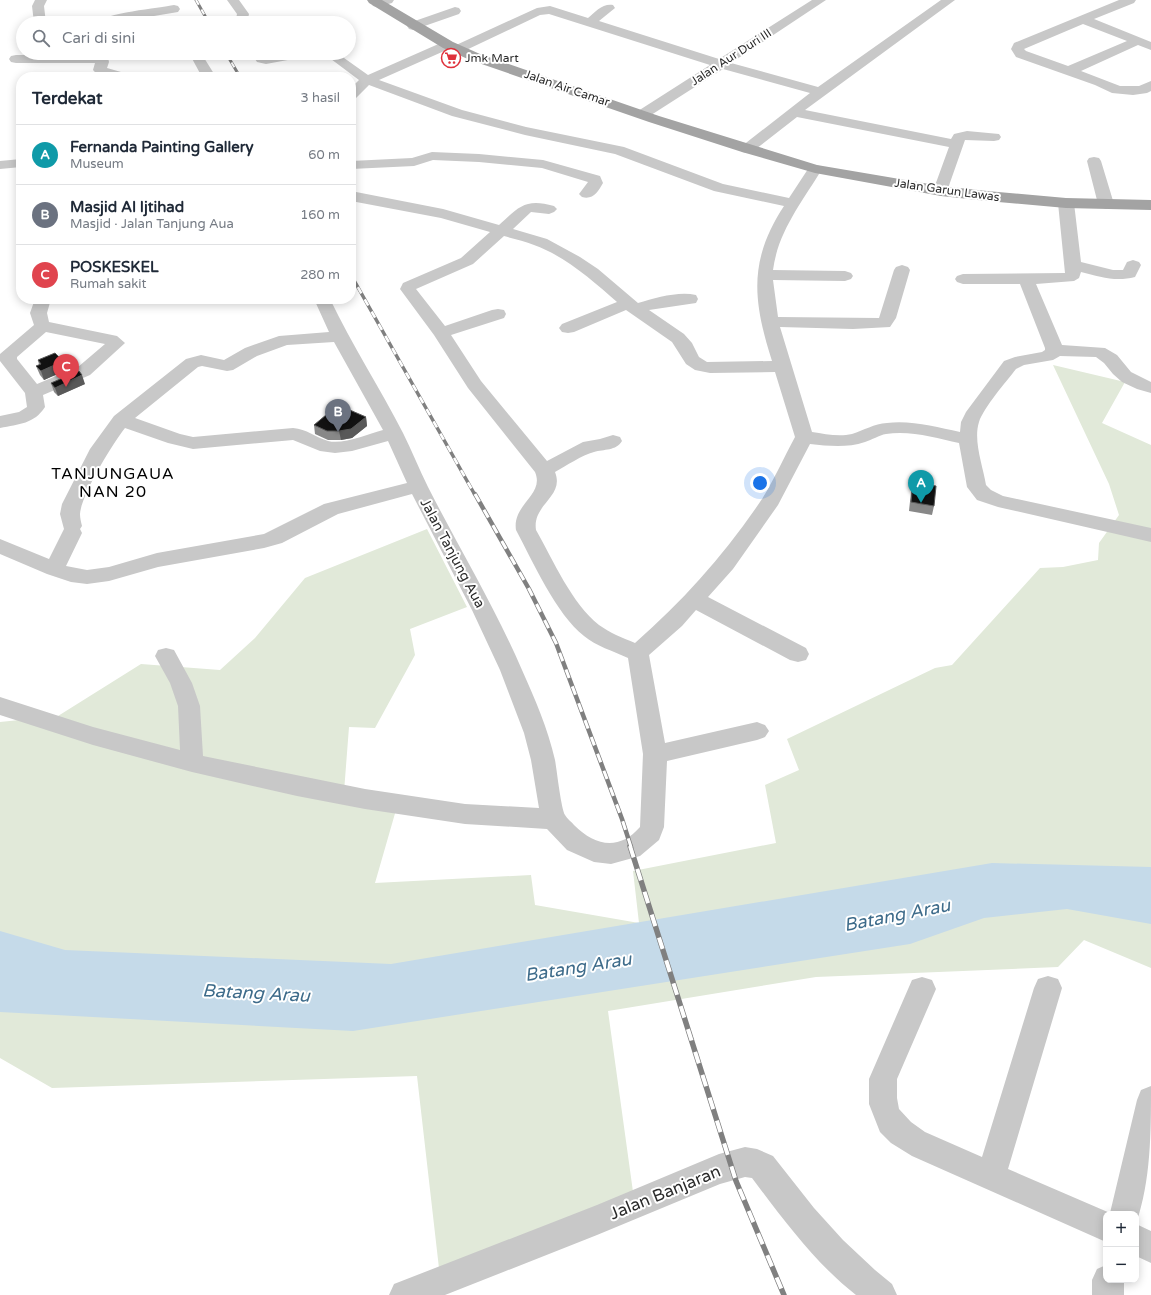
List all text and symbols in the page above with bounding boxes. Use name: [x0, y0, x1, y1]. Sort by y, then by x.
search box: [16, 16, 356, 60]
street label: Jalan Aur Duri III: [688, 26, 774, 88]
icon: search: [30, 27, 52, 49]
text: Cari di sini: [62, 29, 135, 47]
supermarket icon: Jmk Mart: [440, 47, 462, 69]
place label: Jmk Mart: [465, 51, 519, 65]
street label: Jalan Air Camar: [522, 67, 612, 109]
text: Terdekat: [32, 88, 102, 109]
text: 3 hasil: [301, 90, 340, 106]
text: Fernanda Painting Gallery: [70, 138, 254, 156]
text: A: [40, 147, 50, 163]
text: 60 m: [308, 147, 340, 163]
text: Museum: [70, 156, 124, 172]
street label: Jalan Garun Lawas: [893, 176, 1001, 204]
text: Masjid Al Ijtihad: [70, 198, 184, 216]
text: B: [40, 207, 50, 223]
text: 160 m: [300, 207, 340, 223]
text: Masjid · Jalan Tanjung Aua: [70, 216, 234, 232]
text: POSKESKEL: [70, 258, 159, 276]
text: C: [40, 267, 50, 283]
text: 280 m: [300, 267, 340, 283]
text: Rumah sakit: [70, 276, 147, 292]
pin: C: [53, 354, 79, 387]
pin: B: [325, 399, 351, 432]
district label: TANJUNGAUA NAN 20: [51, 464, 175, 502]
pin: A: [908, 470, 934, 503]
your location: [750, 473, 770, 493]
street label: Jalan Tanjung Aua: [417, 496, 489, 611]
water label: Batang Arau: [842, 894, 953, 936]
water label: Batang Arau: [523, 948, 634, 986]
water label: Batang Arau: [202, 979, 311, 1007]
street label: Jalan Banjaran: [607, 1161, 724, 1224]
map controls: [1103, 1211, 1139, 1283]
button: +: [1103, 1211, 1139, 1247]
button: −: [1103, 1247, 1139, 1283]

